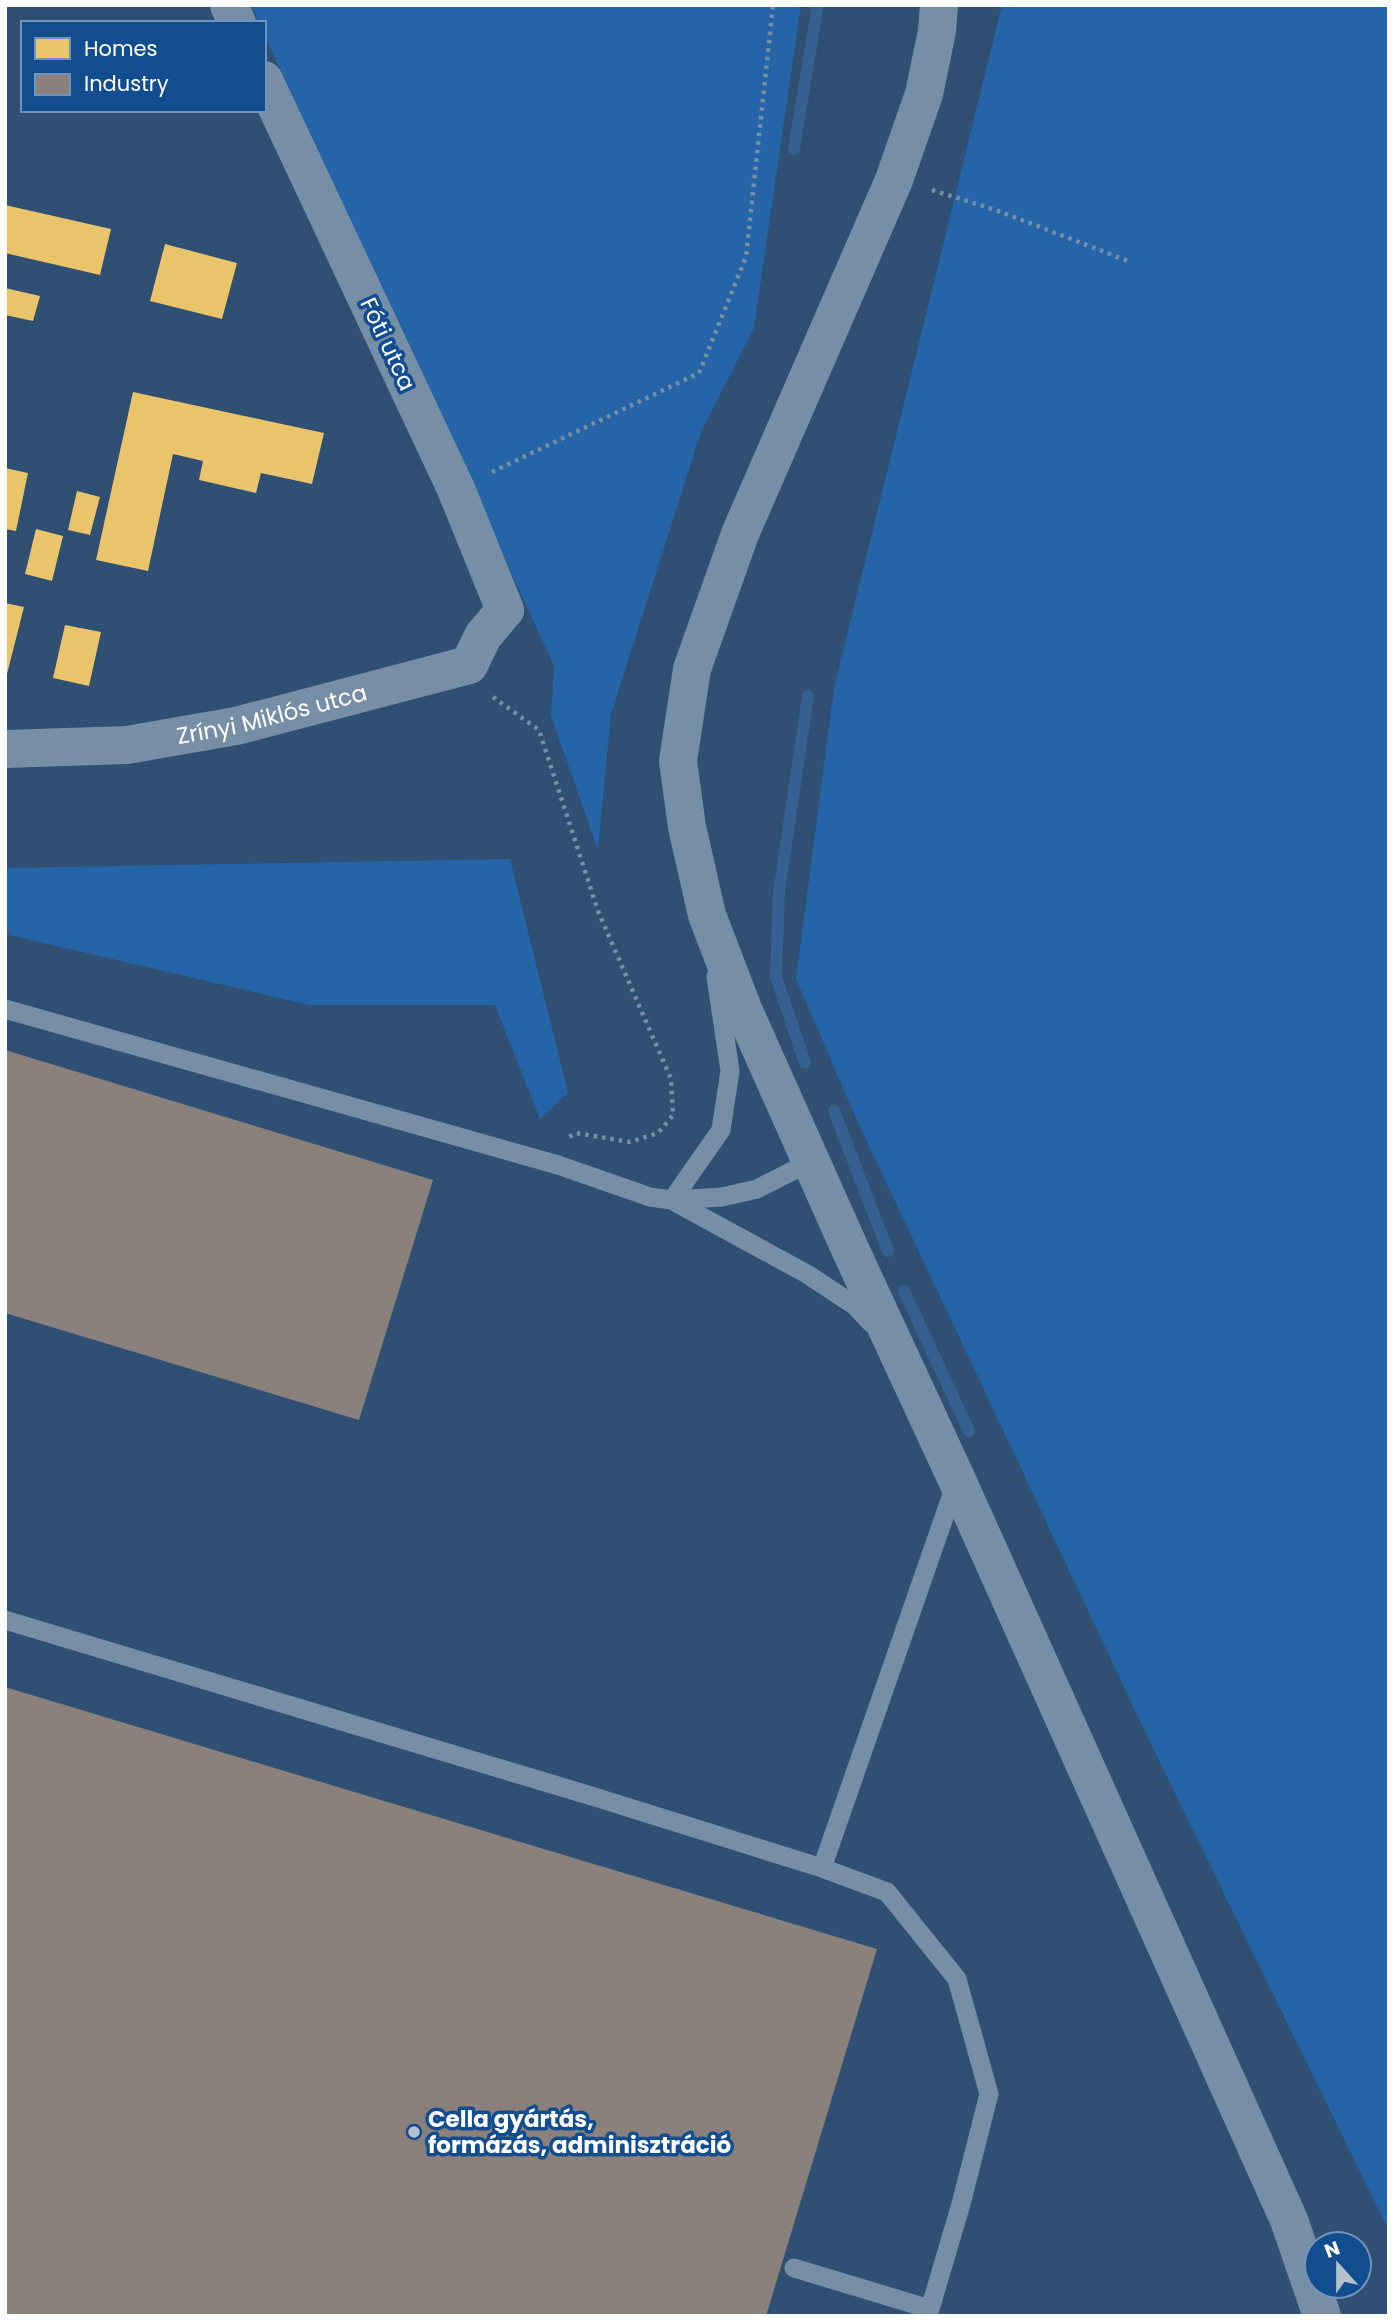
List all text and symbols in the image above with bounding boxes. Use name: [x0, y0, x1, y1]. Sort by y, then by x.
legend: [21, 21, 266, 112]
text: Homes: [84, 34, 158, 63]
text: Industry: [84, 69, 169, 98]
street label: Fóti utca: [353, 292, 423, 396]
street label: Zrínyi Miklós utca: [174, 676, 370, 752]
place label: Cella gyártás, formázás, adminisztráció: [428, 2103, 731, 2161]
marker: Cella gyártás, formázás, adminisztráció: [406, 2124, 422, 2140]
north arrow: [1303, 2230, 1373, 2300]
text: N: [1321, 2234, 1344, 2265]

